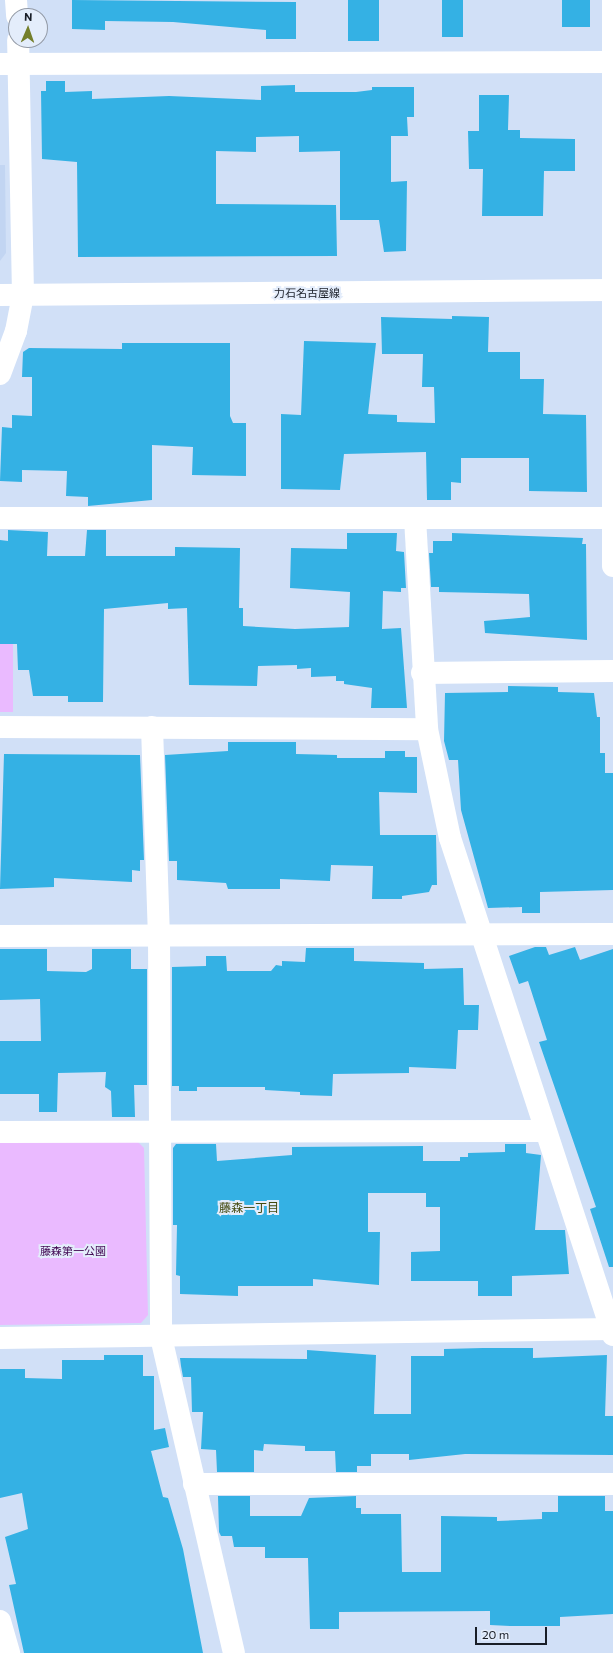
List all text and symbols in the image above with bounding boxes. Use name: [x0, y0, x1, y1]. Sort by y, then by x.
north arrow: [8, 8, 48, 48]
text: N: [24, 10, 33, 23]
street label: 力石名古屋線: [274, 286, 340, 300]
district label: 藤森一丁目: [219, 1201, 279, 1215]
park label: 藤森第一公園: [40, 1244, 106, 1258]
scale bar: [477, 1619, 549, 1645]
text: 20 m: [482, 1627, 509, 1641]

